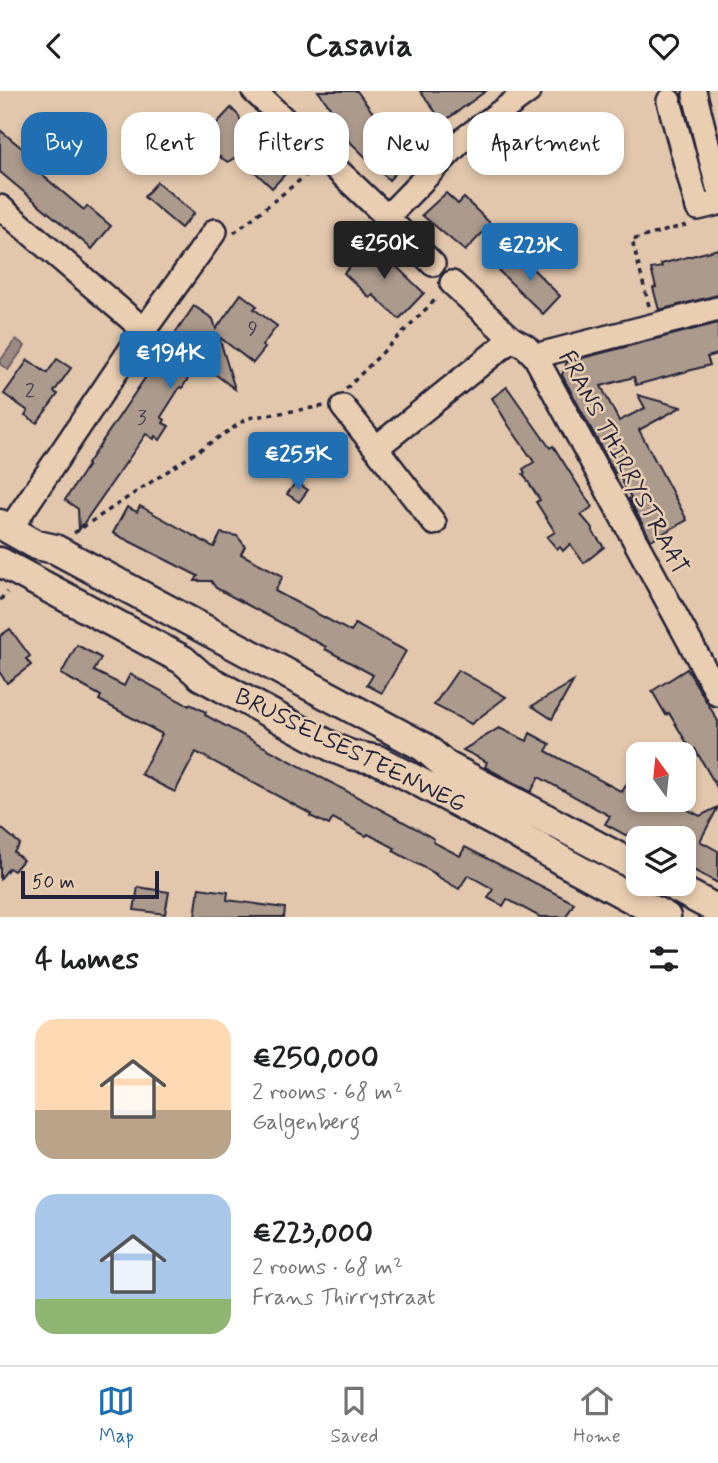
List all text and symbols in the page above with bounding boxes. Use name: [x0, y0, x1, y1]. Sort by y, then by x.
text: Casavia: [305, 25, 413, 67]
icon: back: [35, 27, 73, 65]
icon: heart: [645, 27, 683, 65]
chip: Buy: [21, 112, 107, 175]
chip: Rent: [121, 112, 220, 175]
chip: Filters: [234, 112, 349, 175]
chip: New: [363, 112, 453, 175]
chip: Apartment: [467, 112, 624, 175]
pin: €250K: [335, 221, 433, 281]
pin: €223K: [481, 223, 579, 283]
text: €250K: [350, 229, 418, 259]
text: €223K: [498, 231, 562, 261]
house number: 9: [248, 315, 258, 343]
pin: €194K: [121, 331, 219, 391]
text: €194K: [136, 339, 204, 369]
street label: FRANS THIRRYSTRAAT: [551, 345, 695, 581]
house number: 2: [25, 377, 35, 405]
house number: 3: [137, 404, 147, 432]
pin: €255K: [249, 433, 347, 492]
text: €255K: [264, 440, 332, 470]
street label: BRUSSELSESTEENWEG: [229, 682, 471, 820]
north arrow: [626, 742, 696, 812]
map controls: [626, 742, 696, 896]
button: layers: [626, 826, 696, 896]
scale bar: [21, 868, 159, 900]
text: 50 m: [32, 870, 75, 895]
text: 4 homes: [35, 940, 139, 979]
icon: filters: [645, 940, 683, 978]
text: €250,000: [252, 1039, 379, 1078]
icon: home: [91, 1047, 175, 1131]
text: 2 rooms · 68 m²: [252, 1078, 403, 1108]
text: Galgenberg: [252, 1108, 360, 1138]
text: €223,000: [252, 1214, 373, 1253]
icon: home: [91, 1222, 175, 1306]
text: 2 rooms · 68 m²: [252, 1253, 403, 1283]
text: Frans Thirrystraat: [252, 1283, 436, 1313]
tab: Map: [97, 1382, 135, 1449]
tab: Saved: [330, 1382, 378, 1449]
tab: Home: [573, 1382, 621, 1449]

